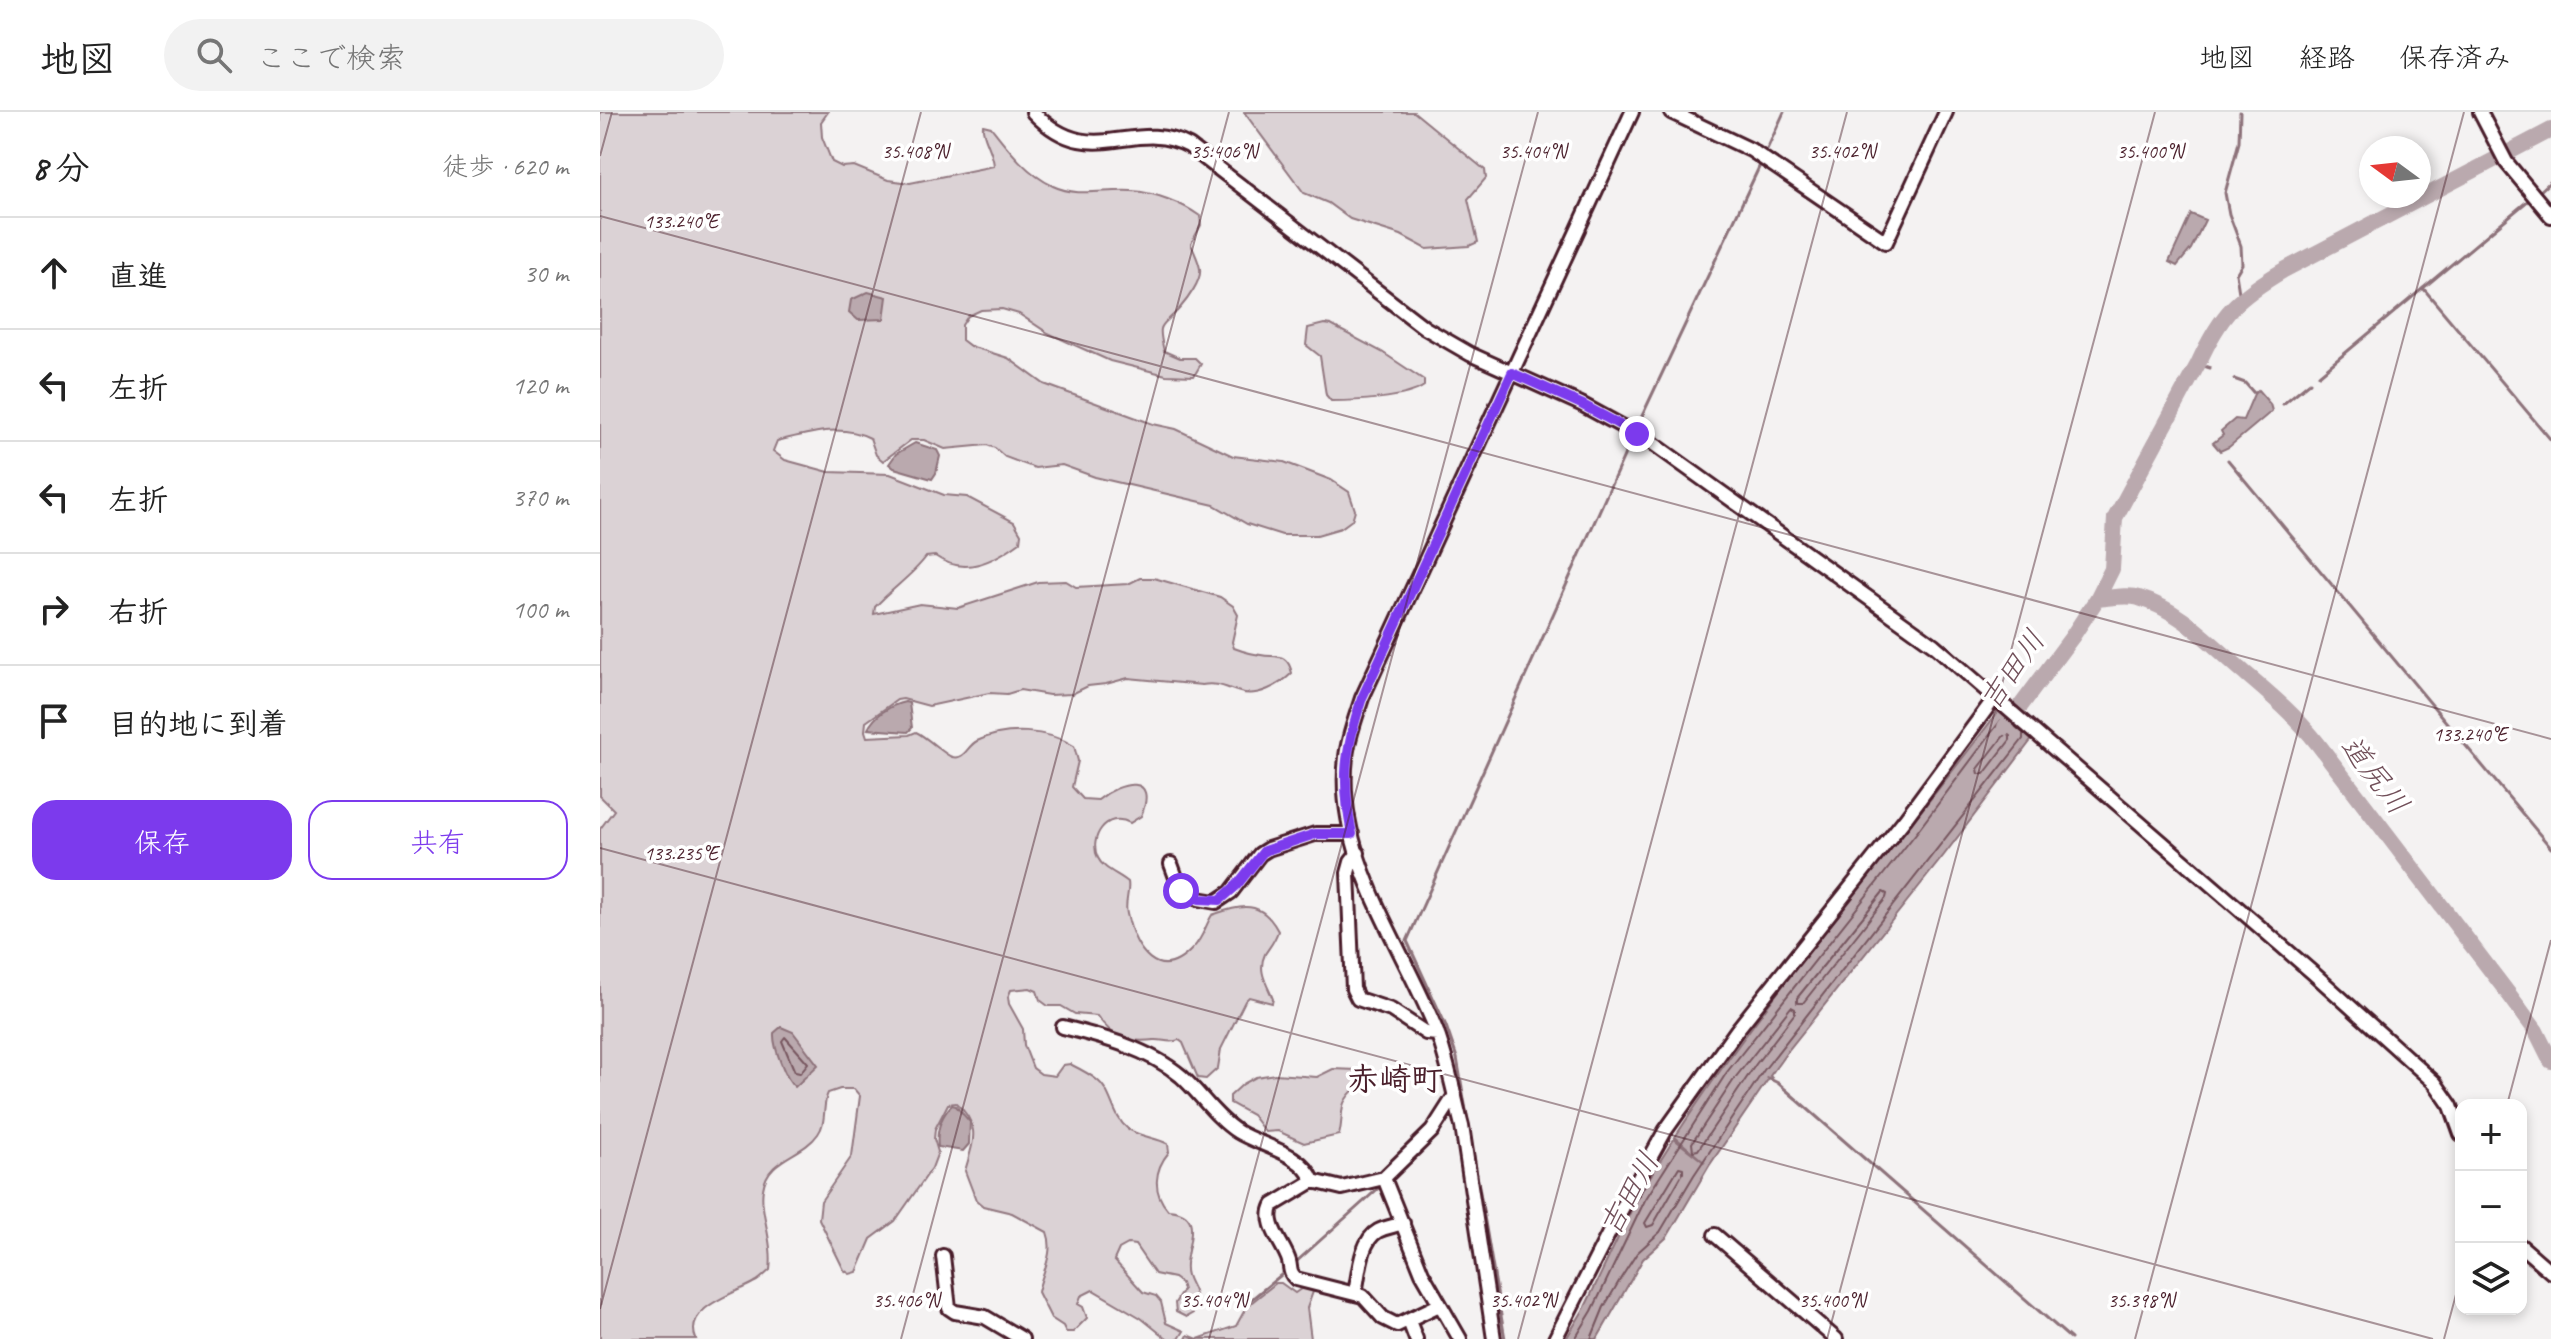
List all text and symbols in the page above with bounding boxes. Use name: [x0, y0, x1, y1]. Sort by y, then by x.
search box: [164, 19, 724, 91]
icon: search: [192, 33, 236, 77]
text: 地図: [40, 36, 116, 83]
text: ここで検索: [256, 39, 406, 77]
text: 地図: [2199, 40, 2255, 75]
text: 経路: [2299, 40, 2355, 75]
text: 保存済み: [2399, 40, 2511, 75]
north arrow: [2359, 136, 2431, 208]
text: 35.408°N: [882, 139, 951, 164]
text: 35.406°N: [1191, 139, 1260, 164]
text: 35.404°N: [1500, 139, 1569, 164]
text: 35.402°N: [1809, 139, 1878, 164]
text: 35.400°N: [2117, 139, 2186, 164]
text: 8 分: [32, 146, 90, 189]
text: 徒歩 · 620 m: [443, 150, 568, 183]
text: 133.240°E: [644, 209, 721, 234]
icon: ahead: [32, 251, 76, 295]
text: 直進: [108, 257, 168, 295]
text: 30 m: [524, 257, 568, 290]
icon: left: [32, 363, 76, 407]
text: 左折: [108, 369, 168, 407]
text: 120 m: [512, 369, 568, 402]
route end: [1619, 416, 1655, 452]
icon: left: [32, 475, 76, 519]
text: 左折: [108, 481, 168, 519]
text: 370 m: [512, 481, 568, 514]
icon: right: [32, 587, 76, 631]
text: 右折: [108, 593, 168, 631]
text: 100 m: [512, 593, 568, 626]
water label: 吉田川: [1971, 622, 2053, 718]
icon: arrive: [32, 699, 76, 743]
text: 目的地に到着: [108, 705, 288, 743]
text: 133.240°E: [2433, 722, 2510, 747]
water label: 道尻川: [2332, 728, 2418, 822]
button: 保存: [32, 800, 292, 880]
button: 共有: [308, 800, 568, 880]
text: 133.235°E: [644, 841, 721, 866]
route start: [1163, 873, 1199, 909]
district label: 赤崎町: [1347, 1059, 1443, 1100]
map controls: [2455, 1099, 2527, 1315]
button: +: [2455, 1099, 2527, 1171]
water label: 吉田川: [1591, 1145, 1667, 1243]
button: −: [2455, 1171, 2527, 1243]
button: layers: [2455, 1243, 2527, 1315]
text: 35.406°N: [873, 1288, 942, 1313]
text: 35.404°N: [1181, 1288, 1250, 1313]
text: 35.402°N: [1490, 1288, 1559, 1313]
text: 35.400°N: [1799, 1288, 1868, 1313]
text: 35.398°N: [2108, 1288, 2177, 1313]

